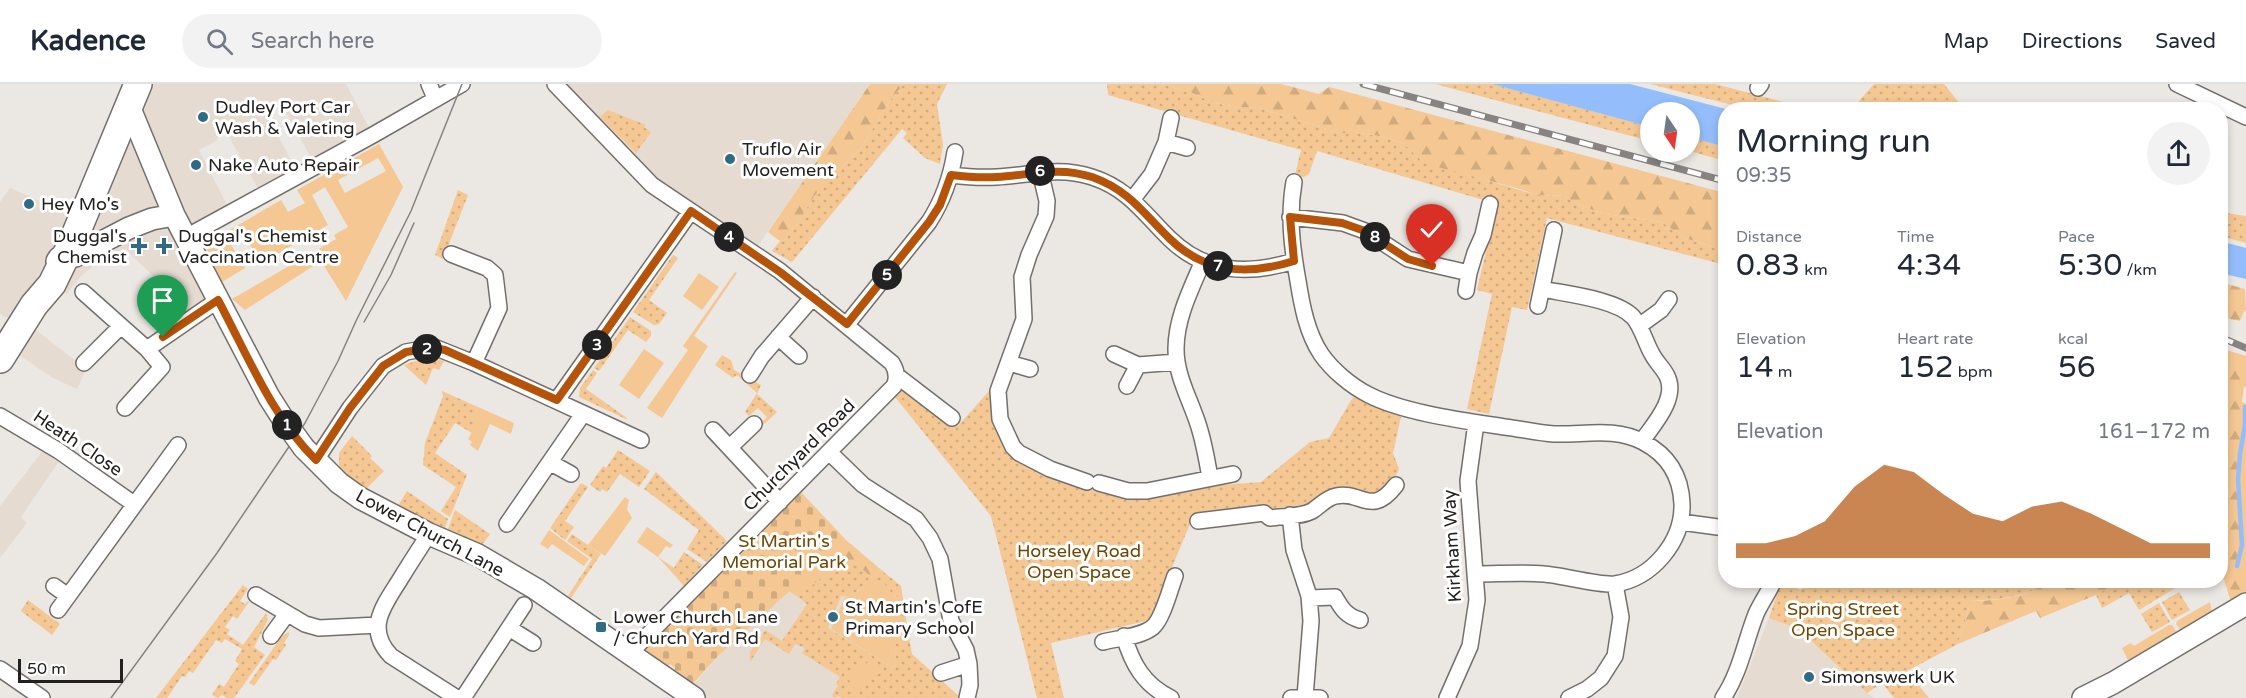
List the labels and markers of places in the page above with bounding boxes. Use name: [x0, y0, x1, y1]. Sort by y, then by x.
place label: Dudley Port Car Wash & Valeting: [215, 96, 355, 139]
marker: Dudley Port Car Wash & Valeting: [196, 110, 210, 124]
place label: Truflo Air Movement: [742, 138, 834, 181]
marker: Truflo Air Movement: [723, 152, 737, 166]
place label: Nake Auto Repair: [208, 154, 360, 176]
pin: 6: [1025, 156, 1055, 186]
marker: Nake Auto Repair: [189, 158, 203, 172]
place label: Hey Mo's: [41, 193, 119, 215]
marker: Hey Mo's: [22, 197, 36, 211]
pin: [1406, 204, 1457, 266]
pin: 4: [714, 222, 744, 252]
pin: 8: [1360, 222, 1390, 252]
place label: Duggal's Chemist: [53, 225, 127, 268]
place label: Duggal's Chemist Vaccination Centre: [178, 225, 339, 268]
marker: Duggal's Chemist Vaccination Centre: [155, 237, 173, 255]
marker: Duggal's Chemist: [132, 239, 146, 253]
pin: 7: [1203, 251, 1233, 281]
pin: 5: [872, 260, 902, 290]
pin: [137, 275, 188, 337]
pin: 3: [582, 330, 612, 360]
pin: 2: [412, 334, 442, 364]
pin: 1: [272, 410, 302, 440]
place label: St Martin's CofE Primary School: [845, 596, 983, 639]
place label: Lower Church Lane / Church Yard Rd: [613, 606, 778, 649]
marker: St Martin's CofE Primary School: [826, 610, 840, 624]
marker: Lower Church Lane / Church Yard Rd: [594, 620, 608, 634]
place label: Simonswerk UK: [1821, 666, 1955, 688]
marker: Simonswerk UK: [1802, 670, 1816, 684]

